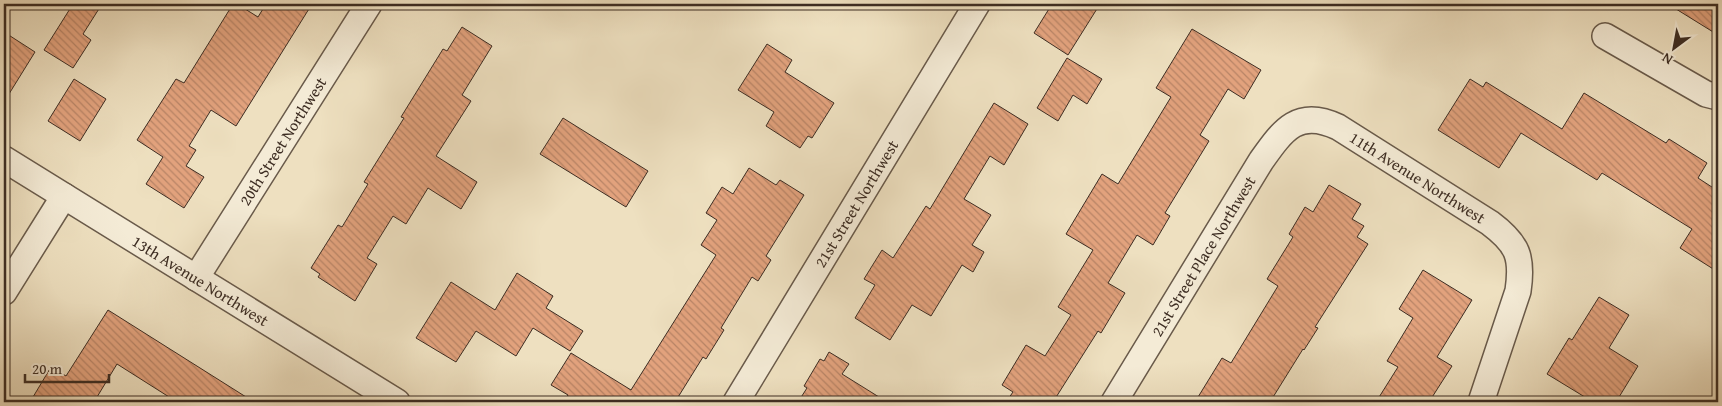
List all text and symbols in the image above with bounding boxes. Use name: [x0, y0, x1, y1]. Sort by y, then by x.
north arrow: [1650, 22, 1700, 72]
text: N: [1657, 48, 1676, 70]
street label: 20th Street Northwest: [233, 72, 332, 210]
street label: 11th Avenue Northwest: [1345, 125, 1491, 230]
street label: 21st Street Northwest: [808, 135, 904, 272]
street label: 21st Street Place Northwest: [1145, 171, 1261, 341]
street label: 13th Avenue Northwest: [128, 229, 274, 332]
scale bar: [25, 351, 109, 383]
text: 20 m: [32, 358, 63, 379]

